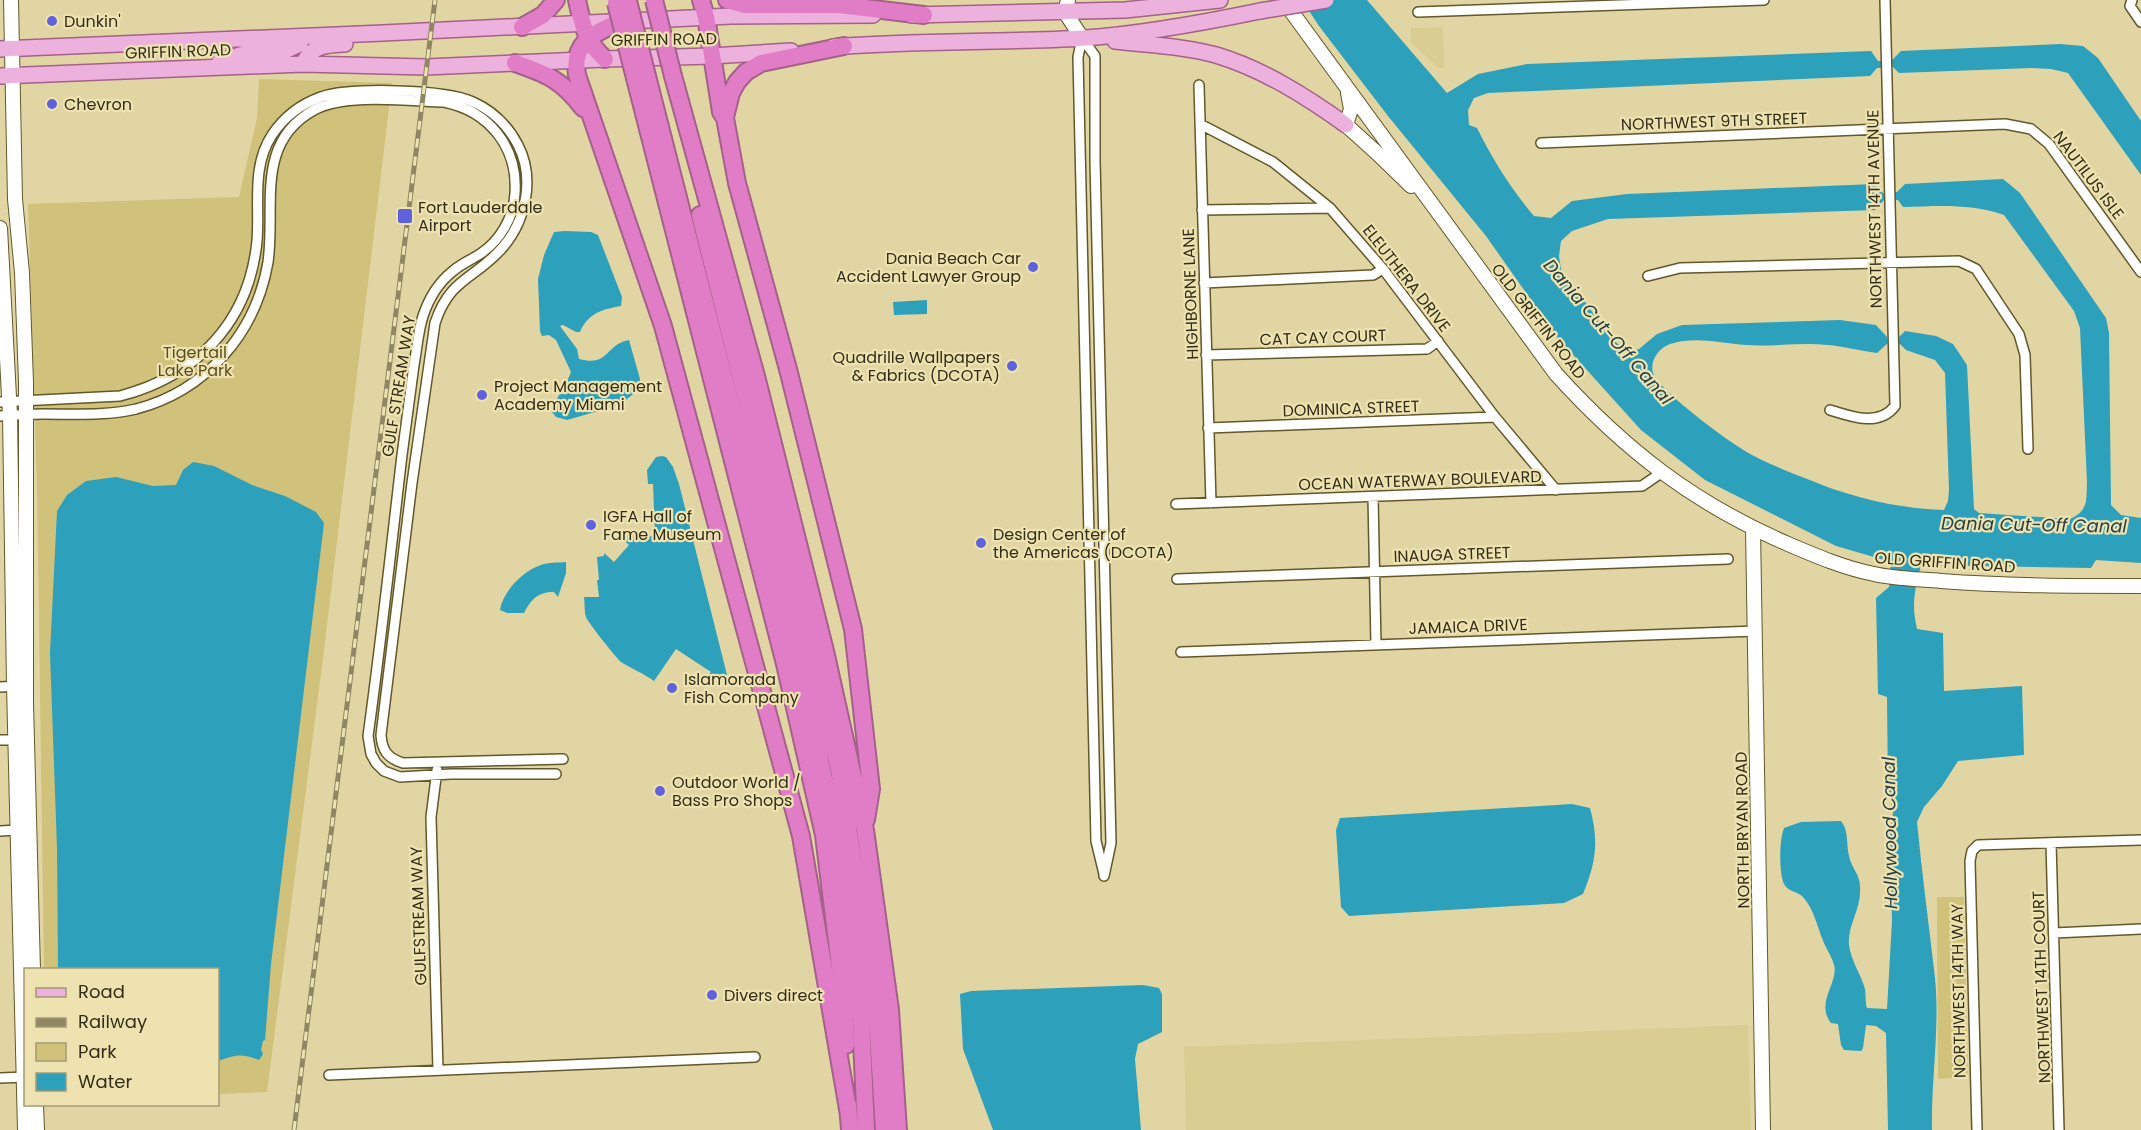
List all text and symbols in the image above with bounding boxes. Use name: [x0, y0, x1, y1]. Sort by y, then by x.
place label: Dunkin': [64, 10, 121, 33]
marker: Dunkin': [45, 14, 59, 28]
street label: GRIFFIN ROAD: [611, 27, 717, 52]
street label: GRIFFIN ROAD: [125, 38, 231, 65]
place label: Chevron: [64, 93, 132, 116]
marker: Chevron: [45, 97, 59, 111]
street label: NORTHWEST 9TH STREET: [1620, 107, 1808, 136]
street label: NORTHWEST 14TH AVENUE: [1861, 109, 1888, 309]
street label: NAUTILUS ISLE: [2048, 126, 2129, 224]
place label: Fort Lauderdale Airport: [418, 196, 543, 237]
marker: Fort Lauderdale Airport: [396, 207, 414, 225]
street label: ELEUTHERA DRIVE: [1357, 220, 1456, 337]
street label: HIGHBORNE LANE: [1177, 228, 1204, 360]
place label: Dania Beach Car Accident Lawyer Group: [836, 247, 1021, 288]
water label: Dania Cut-Off Canal: [1538, 253, 1679, 410]
street label: OLD GRIFFIN ROAD: [1486, 259, 1591, 384]
marker: Dania Beach Car Accident Lawyer Group: [1026, 260, 1040, 274]
street label: GULF STREAM WAY: [376, 313, 421, 459]
street label: CAT CAY COURT: [1259, 324, 1387, 351]
park label: Tigertail Lake Park: [158, 341, 233, 382]
place label: Quadrille Wallpapers & Fabrics (DCOTA): [833, 346, 1000, 387]
marker: Quadrille Wallpapers & Fabrics (DCOTA): [1005, 359, 1019, 373]
place label: Project Management Academy Miami: [494, 375, 662, 416]
marker: Project Management Academy Miami: [475, 388, 489, 402]
street label: DOMINICA STREET: [1282, 395, 1420, 422]
street label: OCEAN WATERWAY BOULEVARD: [1298, 465, 1542, 496]
place label: IGFA Hall of Fame Museum: [603, 505, 722, 546]
water label: Dania Cut-Off Canal: [1941, 510, 2128, 539]
marker: IGFA Hall of Fame Museum: [584, 518, 598, 532]
place label: Design Center of the Americas (DCOTA): [993, 523, 1174, 564]
marker: Design Center of the Americas (DCOTA): [974, 536, 988, 550]
street label: INAUGA STREET: [1393, 541, 1511, 568]
street label: OLD GRIFFIN ROAD: [1874, 546, 2016, 579]
street label: JAMAICA DRIVE: [1408, 613, 1528, 640]
place label: Islamorada Fish Company: [684, 668, 799, 709]
marker: Islamorada Fish Company: [665, 681, 679, 695]
street label: NORTH BRYAN ROAD: [1730, 751, 1755, 909]
water label: Hollywood Canal: [1876, 756, 1903, 909]
place label: Outdoor World / Bass Pro Shops: [672, 771, 801, 812]
marker: Outdoor World / Bass Pro Shops: [653, 784, 667, 798]
street label: GULFSTREAM WAY: [405, 846, 432, 986]
street label: NORTHWEST 14TH COURT: [2027, 890, 2056, 1084]
street label: NORTHWEST 14TH WAY: [1945, 903, 1972, 1078]
legend: [24, 968, 219, 1106]
text: Road: [78, 979, 125, 1004]
place label: Divers direct: [724, 984, 823, 1007]
marker: Divers direct: [705, 988, 719, 1002]
text: Railway: [78, 1009, 147, 1034]
text: Park: [78, 1039, 117, 1064]
text: Water: [78, 1069, 132, 1094]

